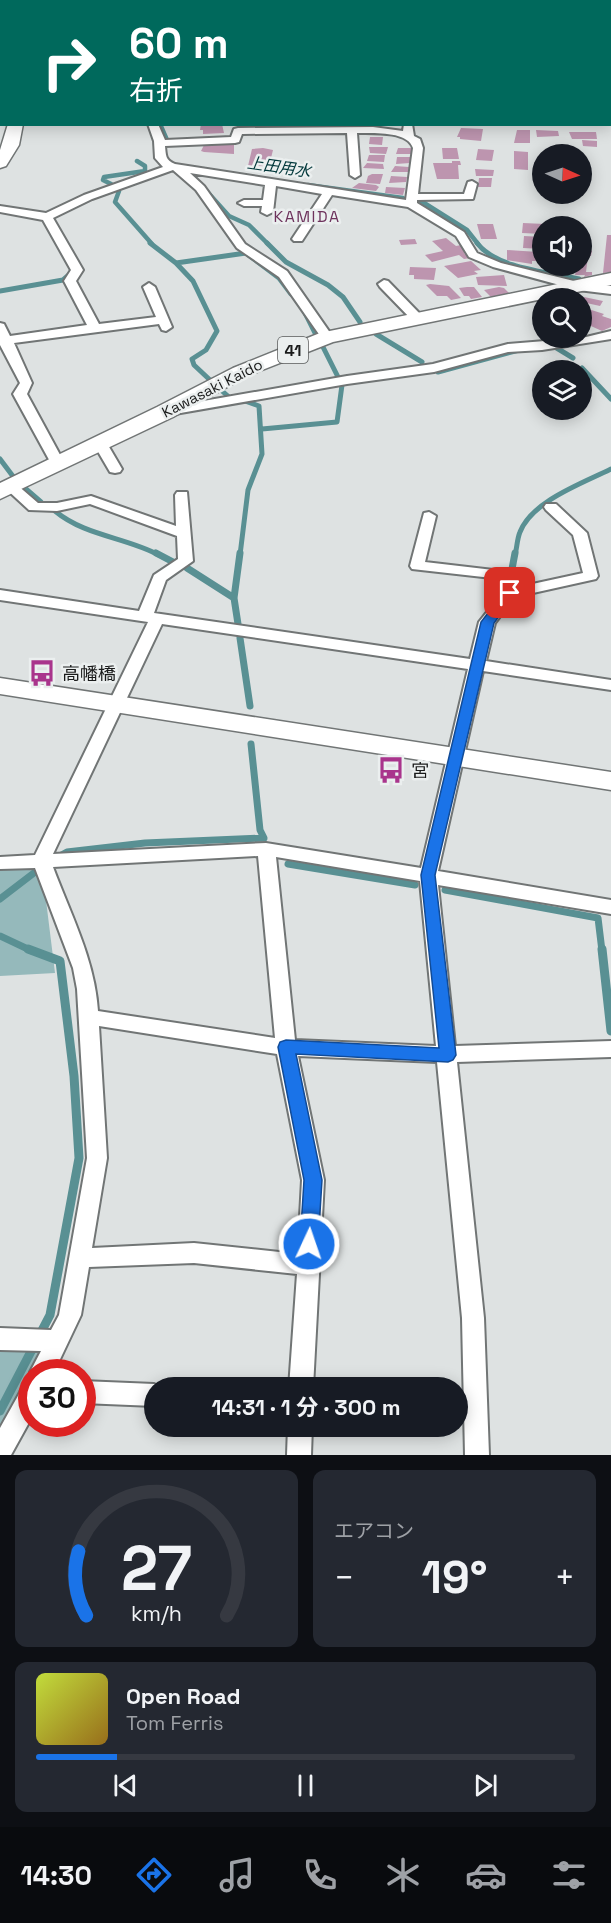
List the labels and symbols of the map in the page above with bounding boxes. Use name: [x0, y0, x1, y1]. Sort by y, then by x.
north arrow: [532, 144, 592, 204]
water label: 上田用水: [246, 152, 314, 182]
district label: KAMIDA: [273, 206, 341, 227]
road number: 41: [278, 337, 308, 363]
street label: Kawasaki Kaido: [158, 354, 266, 422]
pin: [484, 567, 535, 618]
bus stop icon: 高幡橋: [27, 658, 57, 688]
place label: 高幡橋: [62, 662, 116, 685]
bus stop icon: 宮: [376, 755, 406, 785]
place label: 宮: [411, 759, 429, 782]
position arrow: [277, 1212, 341, 1276]
speed limit sign: 30: [18, 1359, 96, 1437]

